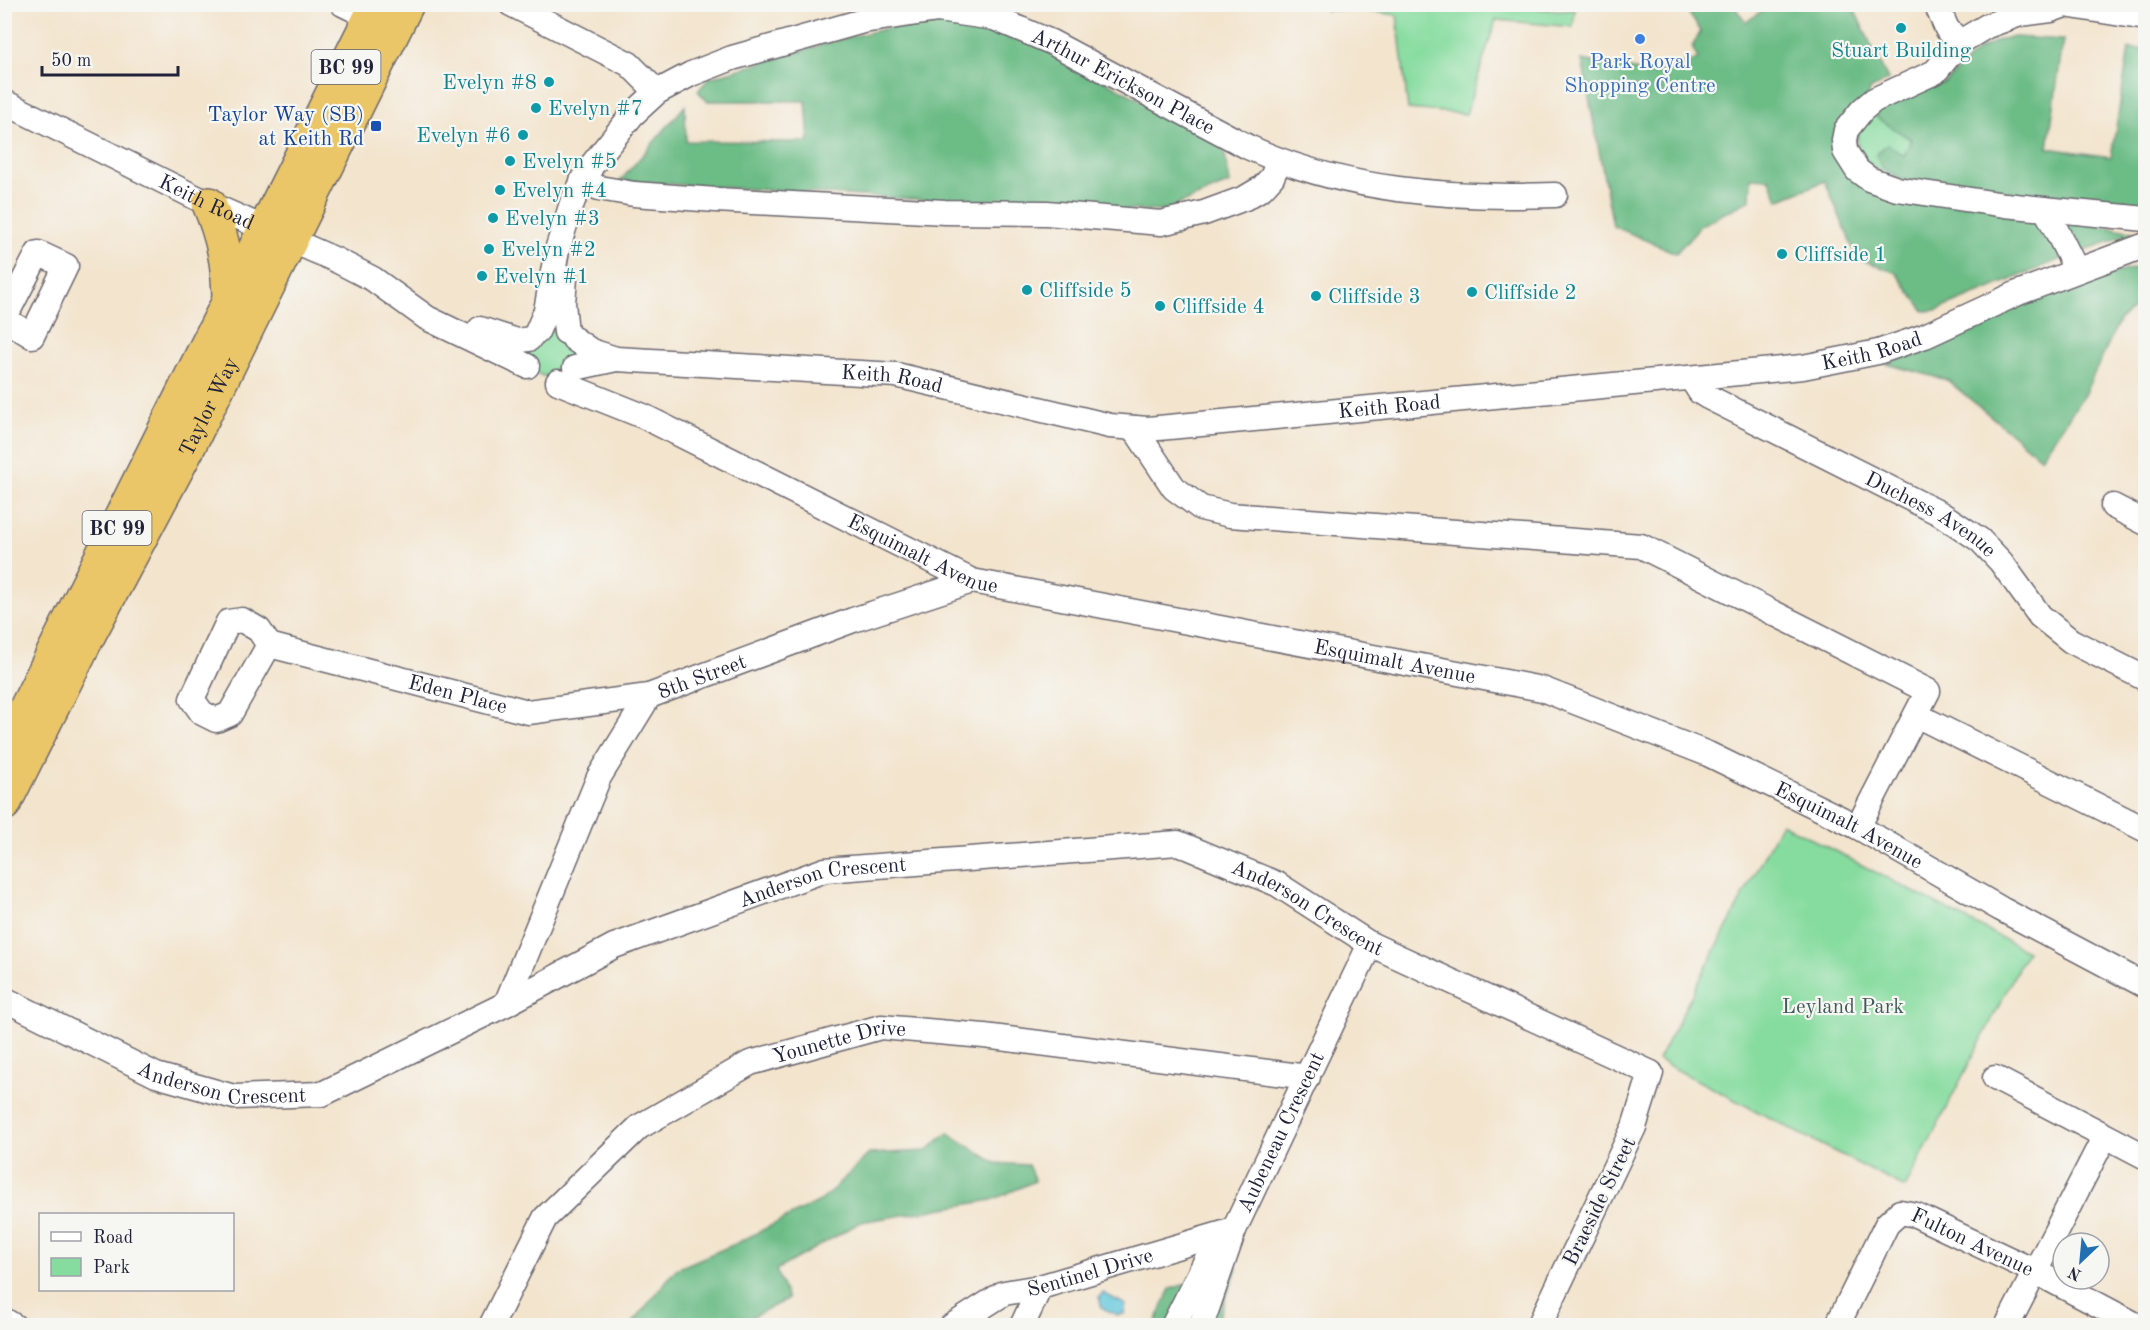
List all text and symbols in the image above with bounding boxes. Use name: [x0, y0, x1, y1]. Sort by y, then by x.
marker: Stuart Building: [1894, 21, 1908, 35]
street label: Arthur Erickson Place: [1028, 26, 1218, 139]
marker: Park Royal Shopping Centre: [1633, 32, 1647, 46]
scale bar: [42, 39, 178, 77]
place label: Stuart Building: [1831, 41, 1972, 62]
road number: BC 99: [312, 50, 380, 84]
text: 50 m: [51, 52, 91, 70]
place label: Park Royal Shopping Centre: [1564, 52, 1716, 97]
place label: Evelyn #8: [442, 73, 537, 94]
marker: Evelyn #8: [542, 75, 556, 89]
place label: Evelyn #7: [548, 99, 643, 120]
marker: Evelyn #7: [529, 101, 543, 115]
place label: Taylor Way (SB) at Keith Rd: [208, 105, 364, 150]
marker: Taylor Way (SB) at Keith Rd: [369, 119, 383, 133]
place label: Evelyn #6: [416, 126, 511, 147]
marker: Evelyn #6: [516, 128, 530, 142]
place label: Evelyn #5: [522, 152, 617, 173]
marker: Evelyn #5: [503, 154, 517, 168]
street label: Keith Road: [155, 172, 257, 235]
place label: Evelyn #4: [512, 181, 607, 202]
marker: Evelyn #4: [493, 183, 507, 197]
place label: Evelyn #3: [505, 209, 600, 230]
marker: Evelyn #3: [486, 211, 500, 225]
place label: Evelyn #2: [501, 240, 596, 261]
marker: Evelyn #2: [482, 242, 496, 256]
place label: Cliffside 1: [1794, 245, 1887, 266]
marker: Cliffside 1: [1775, 247, 1789, 261]
place label: Evelyn #1: [494, 267, 589, 288]
marker: Evelyn #1: [475, 269, 489, 283]
place label: Cliffside 5: [1039, 281, 1132, 302]
marker: Cliffside 5: [1020, 283, 1034, 297]
place label: Cliffside 2: [1484, 283, 1577, 304]
marker: Cliffside 2: [1465, 285, 1479, 299]
place label: Cliffside 3: [1328, 287, 1421, 308]
marker: Cliffside 3: [1309, 289, 1323, 303]
place label: Cliffside 4: [1172, 297, 1265, 318]
marker: Cliffside 4: [1153, 299, 1167, 313]
street label: Keith Road: [1820, 329, 1925, 375]
street label: Taylor Way: [177, 354, 243, 460]
street label: Keith Road: [841, 363, 945, 398]
street label: Keith Road: [1337, 392, 1442, 423]
street label: Duchess Avenue: [1861, 469, 1999, 562]
road number: BC 99: [82, 511, 152, 545]
street label: Esquimalt Avenue: [844, 511, 1000, 598]
street label: Esquimalt Avenue: [1312, 637, 1477, 688]
street label: 8th Street: [655, 652, 749, 704]
street label: Eden Place: [406, 672, 509, 718]
street label: Esquimalt Avenue: [1771, 779, 1926, 874]
street label: Anderson Crescent: [736, 855, 907, 912]
street label: Anderson Crescent: [1228, 857, 1386, 961]
park label: Leyland Park: [1782, 997, 1904, 1018]
street label: Younette Drive: [770, 1018, 907, 1068]
street label: Aubeneau Crescent: [1235, 1049, 1329, 1216]
street label: Anderson Crescent: [133, 1058, 307, 1109]
street label: Braeside Street: [1560, 1134, 1640, 1269]
street label: Fulton Avenue: [1907, 1205, 2036, 1281]
legend: [39, 1213, 234, 1291]
text: Road: [93, 1229, 133, 1247]
north arrow: [2051, 1231, 2111, 1291]
street label: Sentinel Drive: [1026, 1245, 1156, 1301]
text: Park: [93, 1259, 130, 1277]
text: N: [2066, 1262, 2084, 1283]

